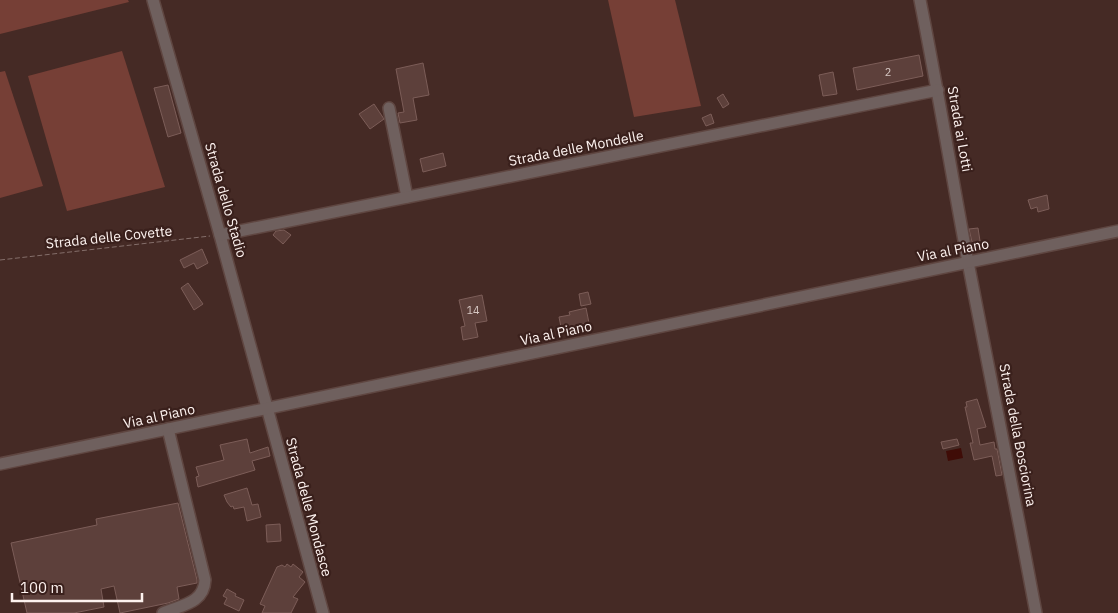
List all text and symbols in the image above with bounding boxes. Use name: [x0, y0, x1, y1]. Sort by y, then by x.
house number: 2: [885, 65, 891, 79]
street label: Strada ai Lotti: [944, 85, 976, 173]
street label: Strada delle Mondelle: [507, 126, 645, 170]
street label: Strada dello Stadio: [201, 140, 251, 260]
street label: Strada delle Covette: [45, 221, 173, 253]
street label: Via al Piano: [916, 234, 991, 266]
house number: 14: [466, 303, 480, 317]
street label: Via al Piano: [519, 317, 594, 349]
street label: Strada della Bosciorina: [995, 362, 1041, 508]
street label: Via al Piano: [122, 400, 197, 432]
street label: Strada delle Mondasce: [282, 436, 336, 579]
scale bar: [12, 570, 142, 602]
text: 100 m: [20, 578, 64, 597]

